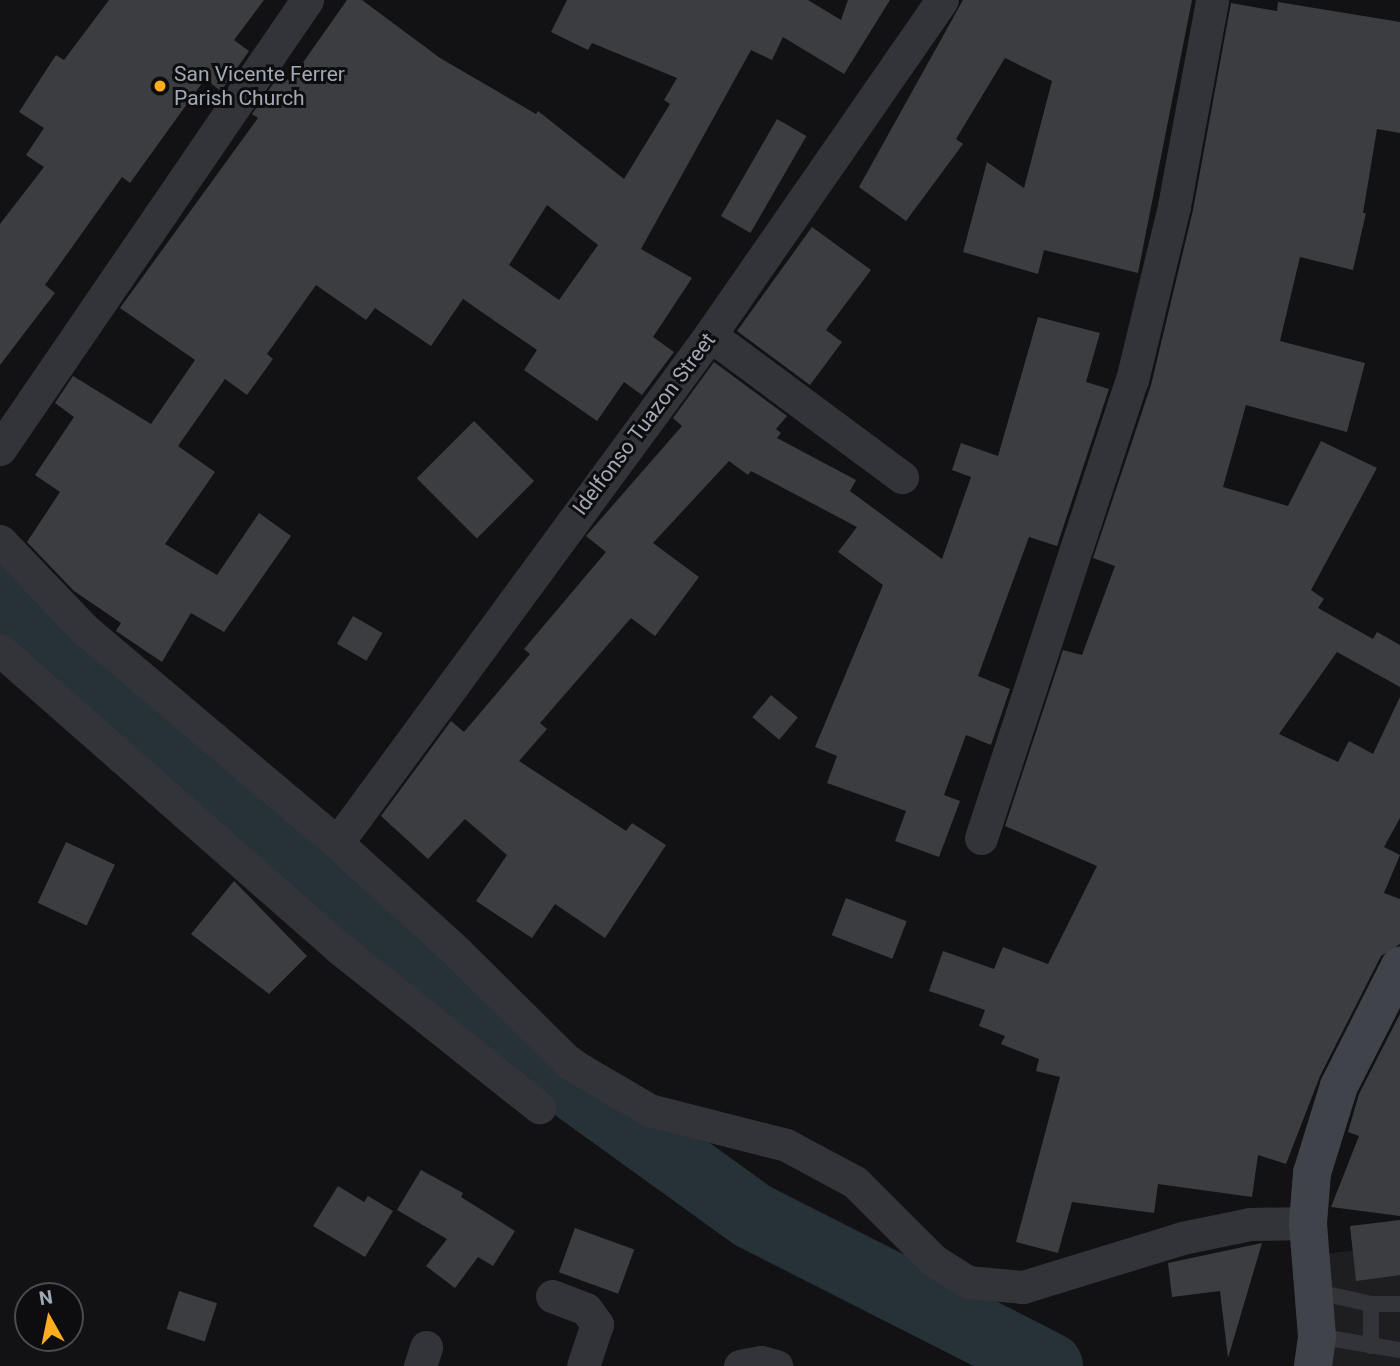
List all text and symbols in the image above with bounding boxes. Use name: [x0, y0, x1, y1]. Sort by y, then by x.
place label: San Vicente Ferrer Parish Church: [174, 61, 345, 111]
marker: San Vicente Ferrer Parish Church: [152, 78, 168, 94]
street label: Idelfonso Tuazon Street: [567, 328, 721, 520]
north arrow: [14, 1282, 84, 1352]
text: N: [38, 1285, 54, 1310]

